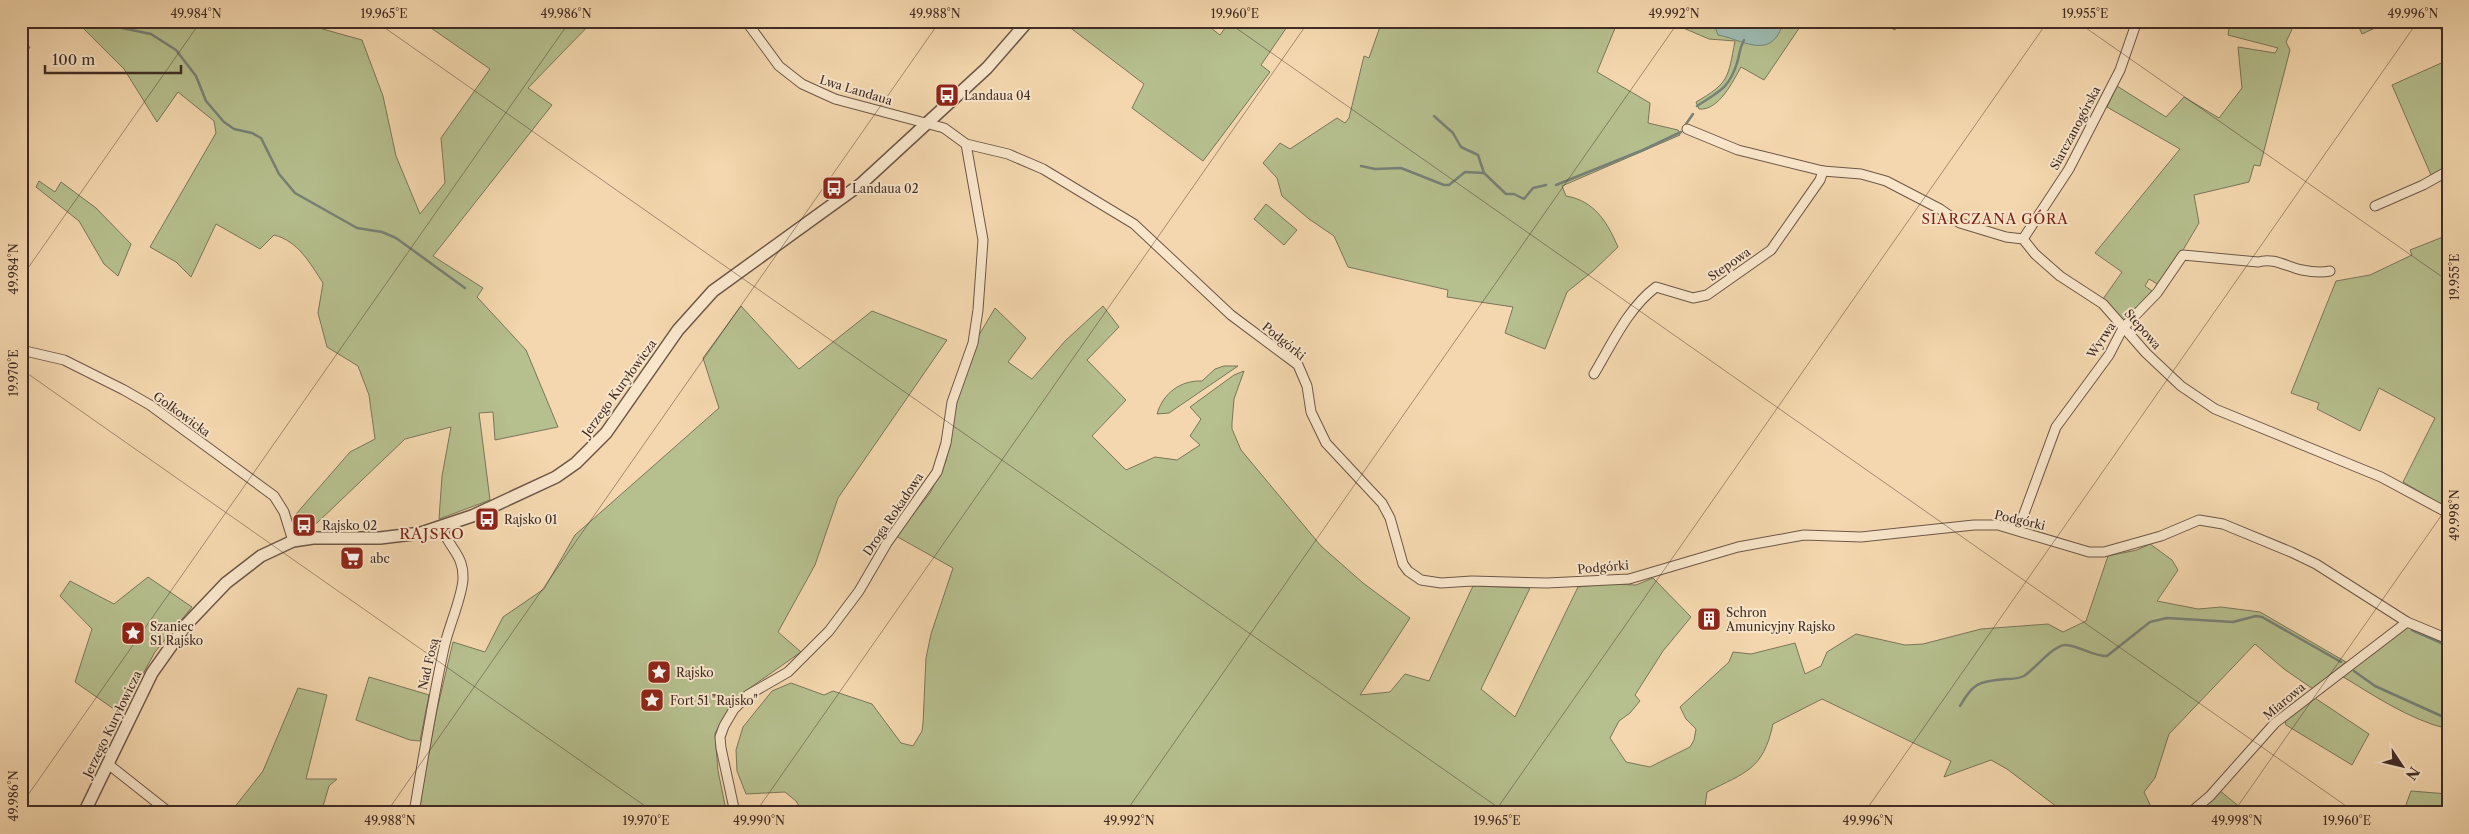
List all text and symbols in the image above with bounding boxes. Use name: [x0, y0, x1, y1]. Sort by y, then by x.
text: 49.984°N: [170, 6, 222, 21]
text: 19.965°E: [360, 6, 408, 21]
text: 49.986°N: [540, 6, 592, 21]
text: 49.988°N: [909, 6, 961, 21]
text: 19.960°E: [1211, 6, 1259, 21]
text: 49.992°N: [1648, 6, 1700, 21]
text: 19.955°E: [2062, 6, 2108, 21]
text: 49.996°N: [2387, 6, 2439, 21]
scale bar: [45, 42, 181, 74]
text: 100 m: [52, 50, 95, 69]
street label: Lwa Landaua: [818, 72, 895, 108]
bus stop icon: Landaua 04: [934, 82, 960, 108]
street label: Siarczanogórska: [2047, 83, 2104, 172]
place label: Landaua 04: [964, 88, 1031, 103]
bus stop icon: Landaua 02: [821, 175, 847, 201]
place label: Landaua 02: [852, 181, 919, 196]
district label: SIARCZANA GÓRA: [1921, 209, 2069, 228]
text: 49.984°N: [6, 243, 21, 295]
street label: Stepowa: [1705, 244, 1754, 284]
text: 19.955°E: [2447, 254, 2462, 300]
street label: Stepowa: [2121, 306, 2165, 353]
street label: Podgórki: [1259, 319, 1309, 363]
street label: Wyrwa: [2083, 319, 2119, 362]
street label: Jerzego Kuryłowicza: [577, 336, 660, 441]
text: 19.970°E: [6, 349, 21, 397]
street label: Golkowicka: [150, 388, 214, 440]
street label: Droga Rokadowa: [860, 469, 927, 558]
text: 49.998°N: [2447, 489, 2462, 541]
bus stop icon: Rajsko 01: [474, 506, 500, 532]
street label: Podgórki: [1993, 507, 2047, 533]
bus stop icon: Rajsko 02: [291, 512, 317, 538]
place label: Rajsko 01: [504, 512, 557, 527]
place label: Rajsko 02: [322, 518, 377, 533]
district label: RAJSKO: [399, 524, 465, 543]
supermarket icon: abc: [339, 545, 365, 571]
place label: abc: [370, 551, 390, 566]
street label: Podgórki: [1577, 557, 1630, 577]
place label: Schron Amunicyjny Rajsko: [1725, 605, 1835, 634]
building icon: Schron Amunicyjny Rajsko: [1696, 606, 1722, 632]
place label: Szaniec S1 Rajsko: [150, 619, 203, 648]
place icon: Szaniec S1 Rajsko: [120, 620, 146, 646]
street label: Nad Fosą: [415, 636, 441, 691]
place icon: Rajsko: [646, 659, 672, 685]
place label: Rajsko: [676, 665, 714, 680]
street label: Jerzego Kuryłowicza: [79, 668, 145, 782]
street label: Miarowa: [2260, 679, 2308, 723]
place icon: Fort 51 "Rajsko": [639, 687, 665, 713]
place label: Fort 51 "Rajsko": [670, 693, 758, 708]
north arrow: [2376, 742, 2426, 792]
text: N: [2402, 763, 2424, 784]
text: 49.986°N: [6, 770, 21, 822]
text: 49.988°N: [364, 813, 416, 828]
text: 19.970°E: [622, 813, 670, 828]
text: 49.990°N: [733, 813, 785, 828]
text: 49.992°N: [1103, 813, 1155, 828]
text: 19.965°E: [1473, 813, 1521, 828]
text: 49.996°N: [1842, 813, 1894, 828]
text: 49.998°N: [2211, 813, 2263, 828]
text: 19.960°E: [2323, 813, 2371, 828]

